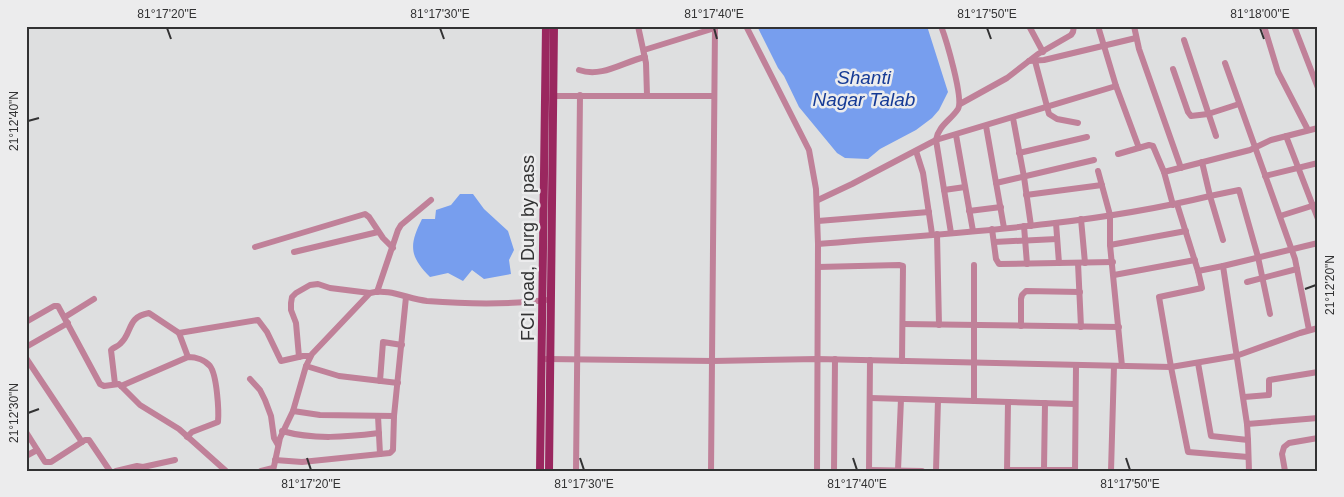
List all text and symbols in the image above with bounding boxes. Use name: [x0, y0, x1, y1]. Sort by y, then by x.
text: 81°17'20"E: [137, 7, 197, 21]
text: 81°17'30"E: [410, 7, 470, 21]
text: 81°17'40"E: [684, 7, 744, 21]
text: 81°17'50"E: [957, 7, 1017, 21]
text: 81°18'00"E: [1230, 7, 1290, 21]
water label: Shanti Nagar Talab: [813, 67, 915, 110]
text: 21°12'40"N: [7, 91, 21, 151]
street label: FCI road, Durg by pass: [518, 155, 538, 341]
text: 21°12'20"N: [1323, 255, 1337, 315]
text: 21°12'30"N: [7, 383, 21, 443]
text: 81°17'20"E: [281, 477, 341, 491]
text: 81°17'30"E: [554, 477, 614, 491]
text: 81°17'40"E: [827, 477, 887, 491]
text: 81°17'50"E: [1100, 477, 1160, 491]

